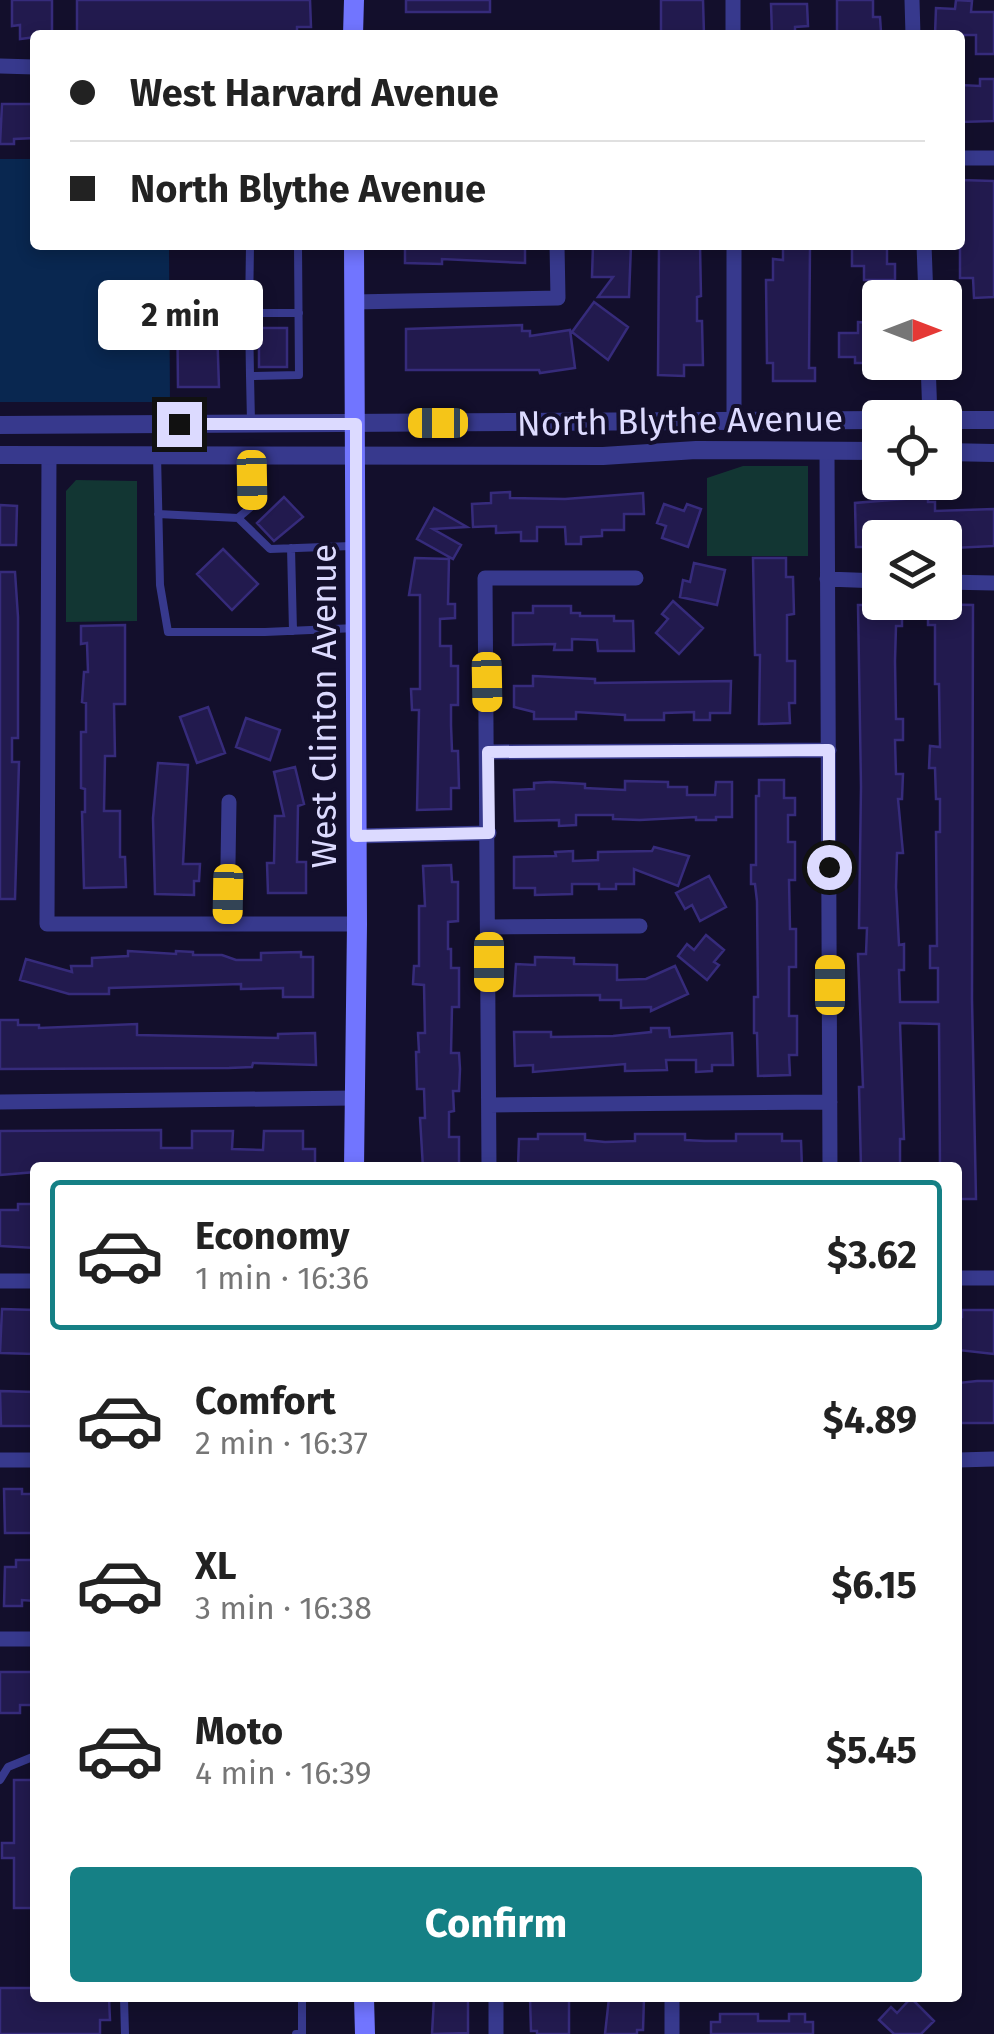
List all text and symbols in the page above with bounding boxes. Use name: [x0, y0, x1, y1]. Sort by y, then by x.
text: West Harvard Avenue: [130, 70, 499, 116]
text: North Blythe Avenue: [130, 166, 486, 212]
callout: 2 min: [96, 279, 262, 349]
north arrow: [862, 280, 962, 380]
map controls: [862, 280, 962, 620]
text: 2 min: [141, 296, 220, 334]
street label: North Blythe Avenue: [516, 397, 844, 445]
button: locate: [862, 400, 962, 500]
route end: [157, 402, 202, 447]
car: [408, 408, 468, 438]
car: [236, 450, 268, 510]
button: layers: [862, 520, 962, 620]
street label: West Clinton Avenue: [303, 544, 345, 868]
car: [471, 652, 503, 712]
route start: [807, 845, 852, 890]
car: [212, 864, 244, 924]
car: [474, 932, 504, 992]
car: [815, 955, 845, 1015]
icon: car: [75, 1210, 165, 1300]
text: Economy: [195, 1213, 350, 1259]
text: $3.62: [827, 1232, 917, 1278]
text: 1 min · 16:36: [195, 1259, 369, 1297]
icon: car: [75, 1375, 165, 1465]
text: Comfort: [195, 1378, 336, 1424]
text: $4.89: [823, 1397, 917, 1443]
text: 2 min · 16:37: [195, 1424, 368, 1462]
icon: car: [75, 1540, 165, 1630]
text: XL: [195, 1543, 237, 1589]
text: $6.15: [831, 1562, 917, 1608]
text: 3 min · 16:38: [195, 1589, 372, 1627]
icon: car: [75, 1705, 165, 1795]
text: Moto: [195, 1708, 283, 1754]
text: $5.45: [826, 1727, 917, 1773]
text: 4 min · 16:39: [195, 1754, 372, 1792]
button: Confirm: [70, 1867, 922, 1982]

